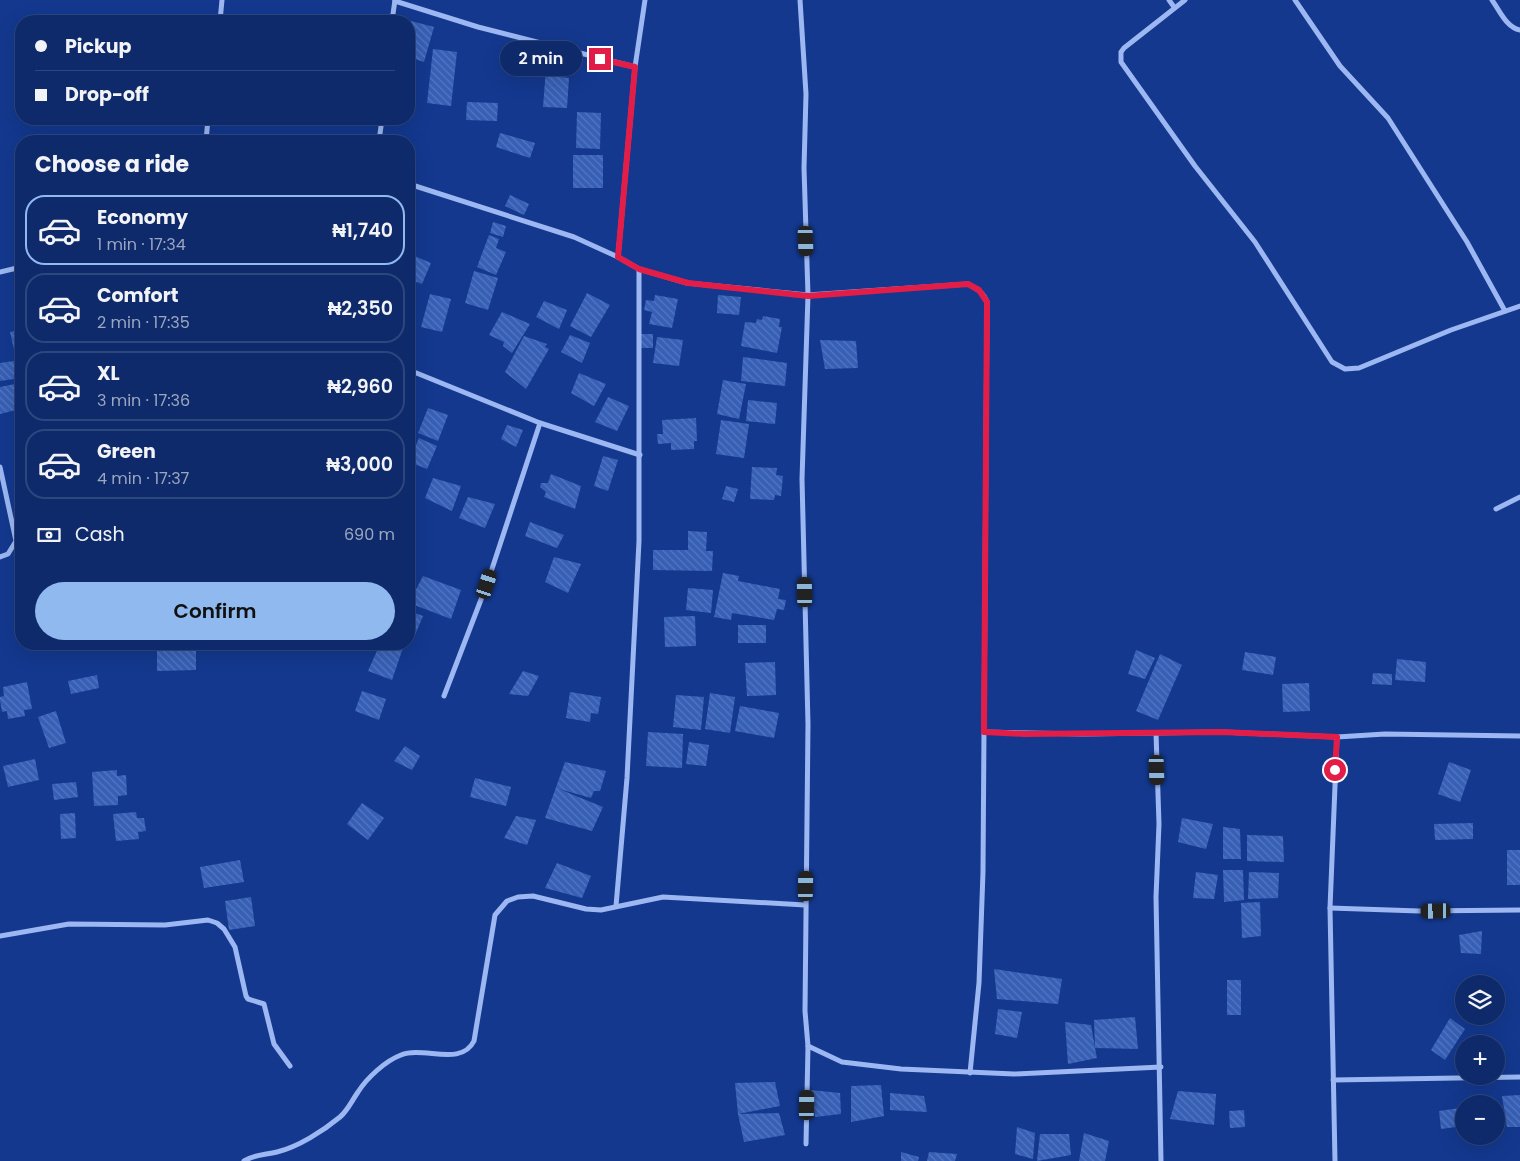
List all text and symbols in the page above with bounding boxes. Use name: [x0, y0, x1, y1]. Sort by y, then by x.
text: Pickup: [65, 33, 131, 60]
callout: 2 min: [500, 42, 582, 76]
text: 2 min: [519, 47, 563, 70]
route end: [589, 48, 611, 70]
text: Drop-off: [65, 81, 149, 108]
text: Choose a ride: [35, 149, 189, 180]
text: Economy: [97, 204, 188, 231]
icon: car: [37, 208, 82, 253]
text: ₦1,740: [332, 217, 393, 244]
car: [797, 226, 814, 256]
text: 1 min · 17:34: [97, 233, 186, 256]
text: Comfort: [97, 282, 179, 309]
icon: car: [37, 286, 82, 331]
text: ₦2,350: [328, 295, 393, 322]
text: 2 min · 17:35: [97, 311, 190, 334]
text: XL: [97, 360, 120, 387]
icon: car: [37, 364, 82, 409]
text: ₦2,960: [327, 373, 393, 400]
text: 3 min · 17:36: [97, 389, 190, 412]
text: Green: [97, 438, 156, 465]
icon: car: [37, 442, 82, 487]
text: ₦3,000: [326, 451, 393, 478]
text: 4 min · 17:37: [97, 467, 189, 490]
icon: cash: [35, 521, 63, 549]
text: Cash: [75, 521, 125, 548]
text: 690 m: [344, 523, 395, 546]
car: [475, 567, 498, 601]
car: [797, 577, 812, 607]
button: Confirm: [35, 582, 395, 640]
car: [1148, 755, 1165, 785]
route start: [1324, 759, 1346, 781]
car: [798, 871, 813, 901]
car: [1420, 903, 1451, 919]
map controls: [1455, 975, 1505, 1145]
button: layers: [1455, 975, 1505, 1025]
button: +: [1455, 1035, 1505, 1085]
car: [799, 1090, 814, 1120]
button: −: [1455, 1095, 1505, 1145]

